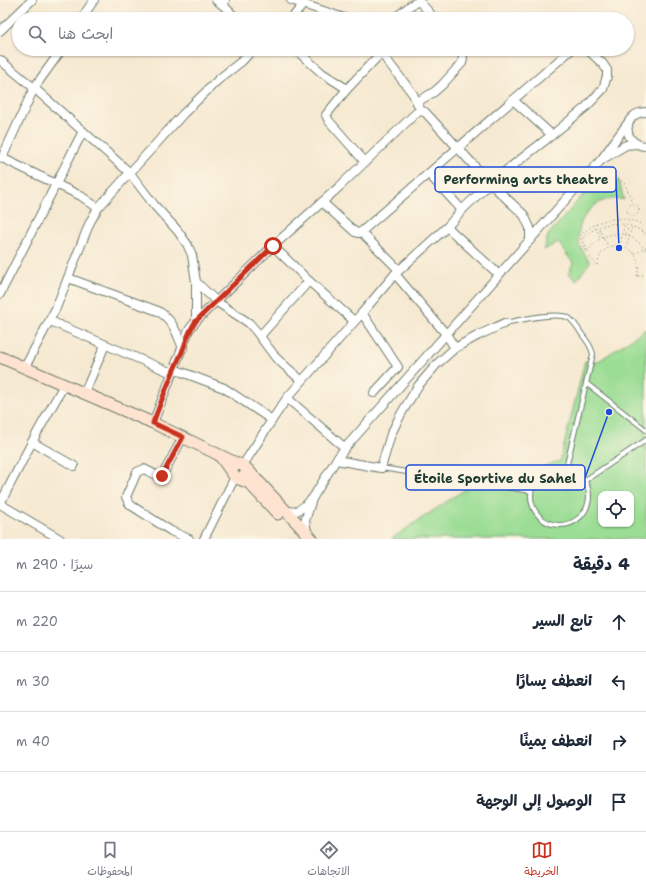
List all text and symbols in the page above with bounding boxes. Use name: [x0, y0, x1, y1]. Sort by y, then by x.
search box: [12, 12, 634, 56]
icon: search: [26, 23, 48, 45]
text: ابحث هنا: [58, 24, 113, 44]
callout: Performing arts theatre: [435, 167, 616, 192]
text: Performing arts theatre: [444, 171, 609, 188]
route start: [264, 237, 282, 255]
callout: Étoile Sportive du Sahel: [406, 465, 585, 490]
route end: [153, 467, 171, 485]
text: Étoile Sportive du Sahel: [414, 469, 577, 487]
map controls: [598, 491, 634, 527]
button: locate: [598, 491, 634, 527]
text: 4 دقيقة: [573, 553, 630, 575]
text: سيرًا · 290 m: [16, 556, 93, 573]
text: تابع السير: [533, 611, 592, 631]
icon: ahead: [608, 611, 630, 633]
text: 220 m: [16, 613, 58, 630]
text: انعطف يسارًا: [516, 671, 592, 691]
icon: left: [608, 671, 630, 693]
text: 30 m: [16, 673, 50, 690]
text: انعطف يمينًا: [520, 731, 592, 751]
icon: right: [608, 731, 630, 753]
text: 40 m: [16, 733, 50, 750]
text: الوصول إلى الوجهة: [476, 791, 592, 811]
icon: arrive: [608, 791, 630, 813]
tab: المحفوظات: [87, 839, 133, 881]
tab: الاتجاهات: [307, 839, 350, 881]
tab: الخريطة: [524, 839, 559, 881]

